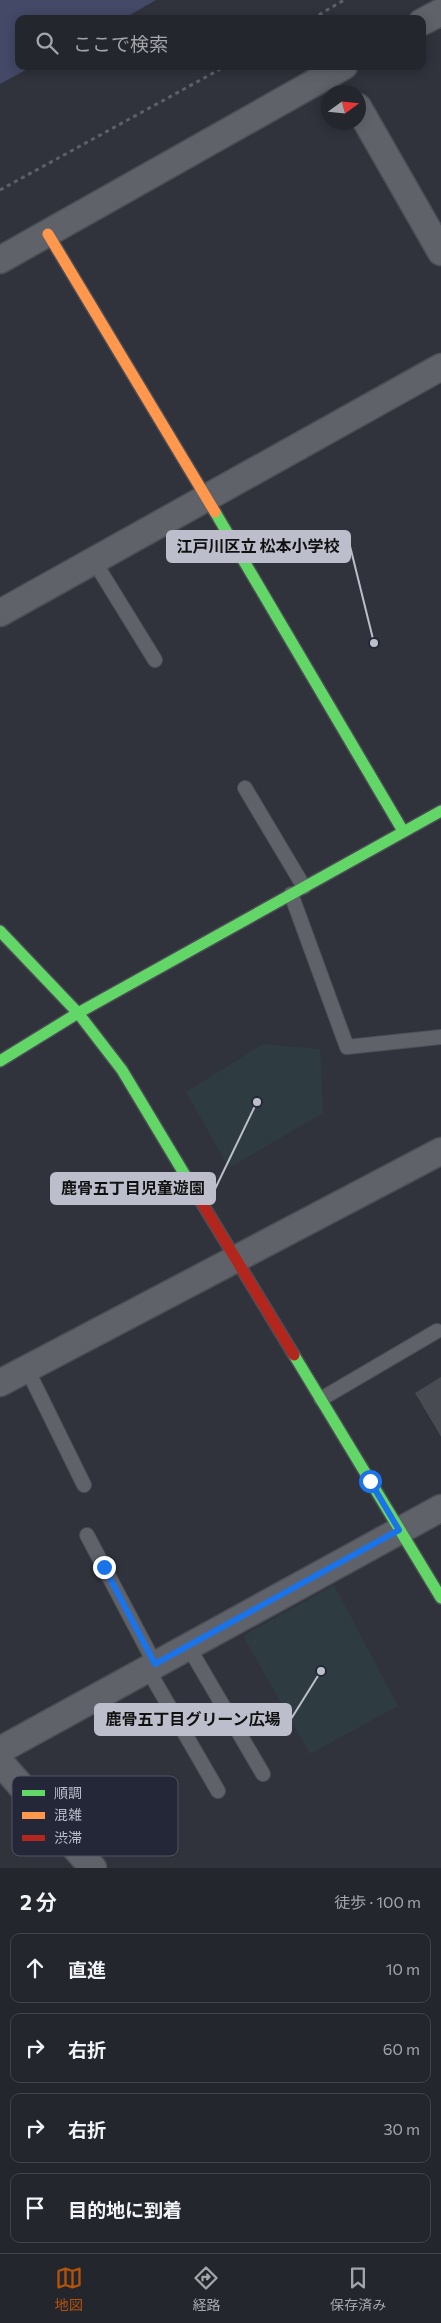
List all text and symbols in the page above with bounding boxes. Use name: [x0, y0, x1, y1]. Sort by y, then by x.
search box: [15, 15, 426, 70]
icon: search: [33, 29, 61, 57]
text: ここで検索: [73, 32, 168, 55]
north arrow: [321, 85, 366, 130]
callout: 江戸川区立 松本小学校: [167, 531, 350, 562]
text: 江戸川区立 松本小学校: [176, 536, 340, 555]
callout: 鹿骨五丁目児童遊園: [51, 1173, 215, 1204]
text: 鹿骨五丁目児童遊園: [61, 1178, 205, 1197]
route start: [359, 1470, 382, 1493]
route end: [93, 1556, 116, 1579]
callout: 鹿骨五丁目グリーン広場: [95, 1704, 291, 1735]
text: 鹿骨五丁目グリーン広場: [105, 1709, 281, 1728]
legend: [12, 1776, 178, 1856]
text: 順調: [54, 1784, 82, 1801]
text: 混雑: [54, 1806, 82, 1823]
text: 渋滞: [54, 1829, 82, 1846]
text: 2 分: [20, 1889, 57, 1914]
text: 徒歩 · 100 m: [334, 1892, 421, 1911]
icon: ahead: [21, 1954, 49, 1982]
text: 直進: [68, 1958, 106, 1981]
text: 10 m: [386, 1959, 420, 1978]
icon: right: [21, 2034, 49, 2062]
text: 右折: [68, 2038, 106, 2061]
text: 60 m: [383, 2039, 420, 2058]
icon: right: [21, 2114, 49, 2142]
text: 右折: [68, 2118, 106, 2141]
text: 30 m: [383, 2119, 420, 2138]
icon: arrive: [21, 2194, 49, 2222]
text: 目的地に到着: [68, 2198, 182, 2221]
tab: 地図: [55, 2264, 83, 2314]
tab: 経路: [192, 2264, 220, 2314]
tab: 保存済み: [330, 2264, 386, 2314]

